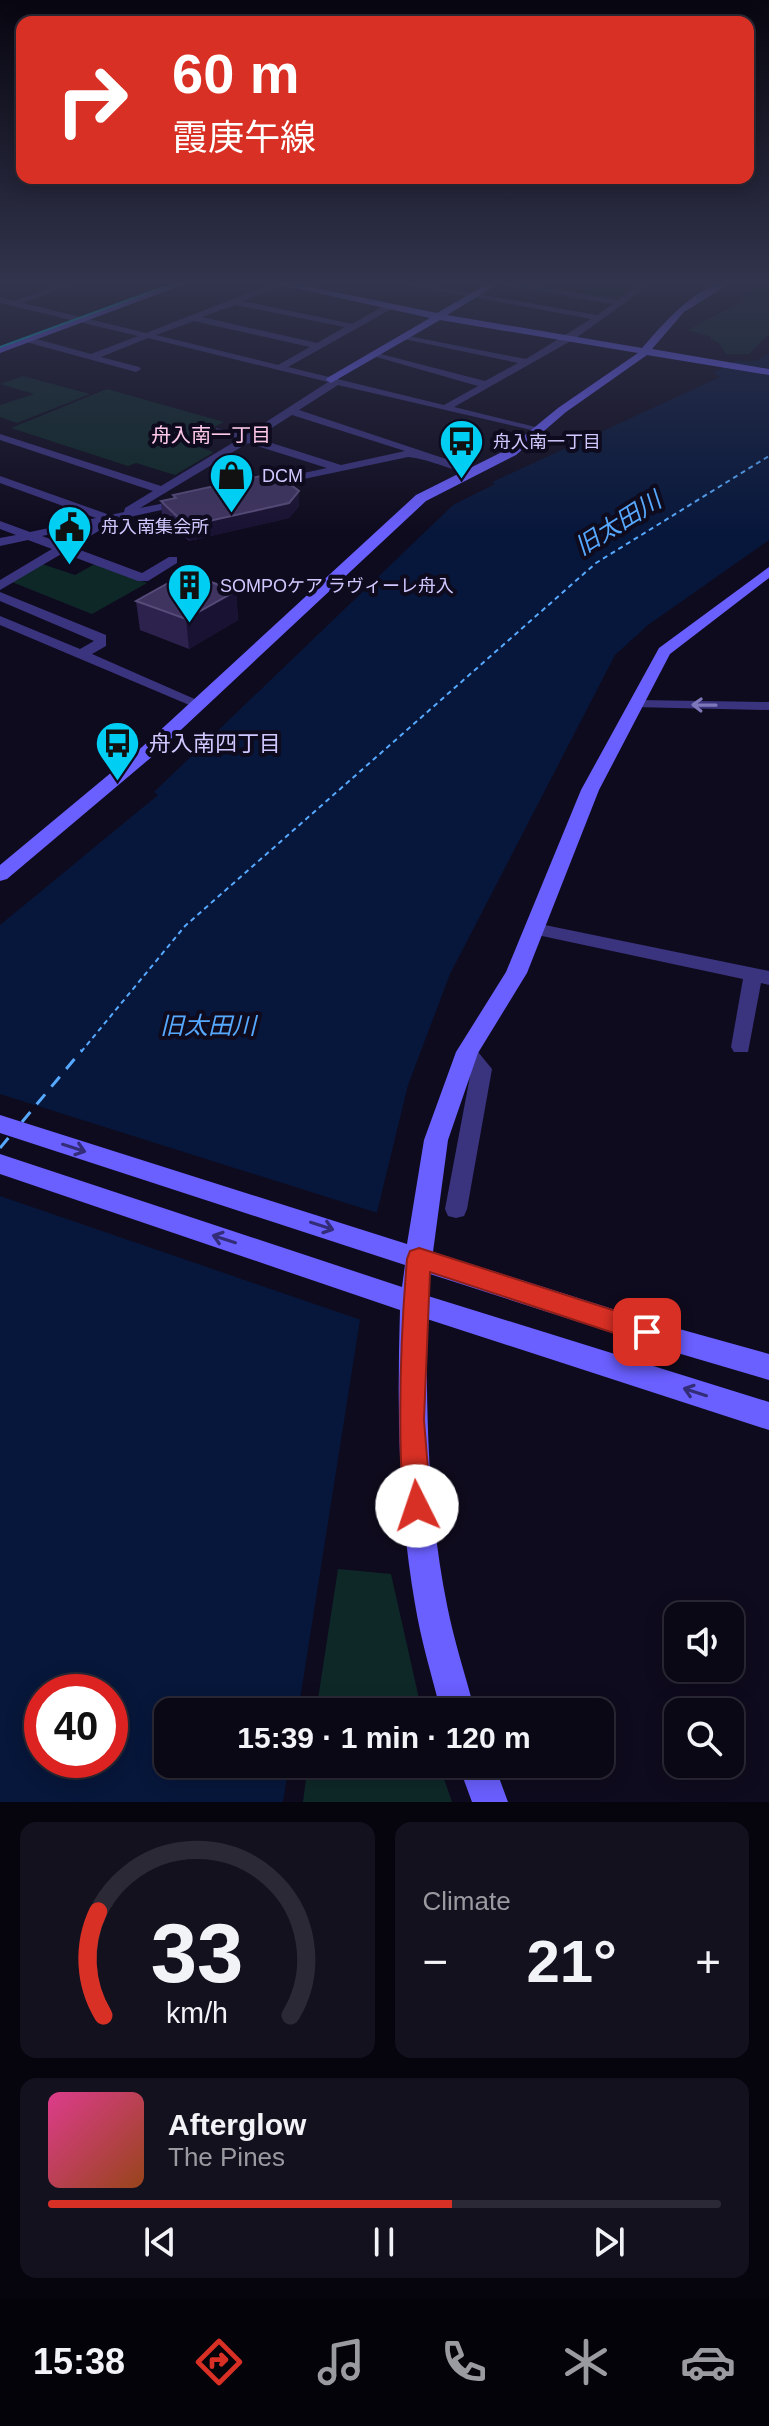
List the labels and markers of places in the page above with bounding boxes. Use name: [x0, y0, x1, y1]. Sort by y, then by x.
bus stop icon: 舟入南一丁目: [438, 418, 486, 481]
place label: 舟入南一丁目: [493, 432, 601, 452]
shop icon: DCM: [207, 452, 255, 515]
place label: DCM: [262, 466, 303, 486]
public building icon: 舟入南集会所: [46, 503, 94, 566]
place label: 舟入南集会所: [101, 517, 209, 537]
building icon: SOMPOケア ラヴィーレ舟入: [165, 562, 213, 625]
place label: SOMPOケア ラヴィーレ舟入: [220, 576, 454, 596]
bus stop icon: 舟入南四丁目: [94, 719, 142, 782]
place label: 舟入南四丁目: [149, 731, 281, 756]
pin: [613, 1298, 681, 1366]

